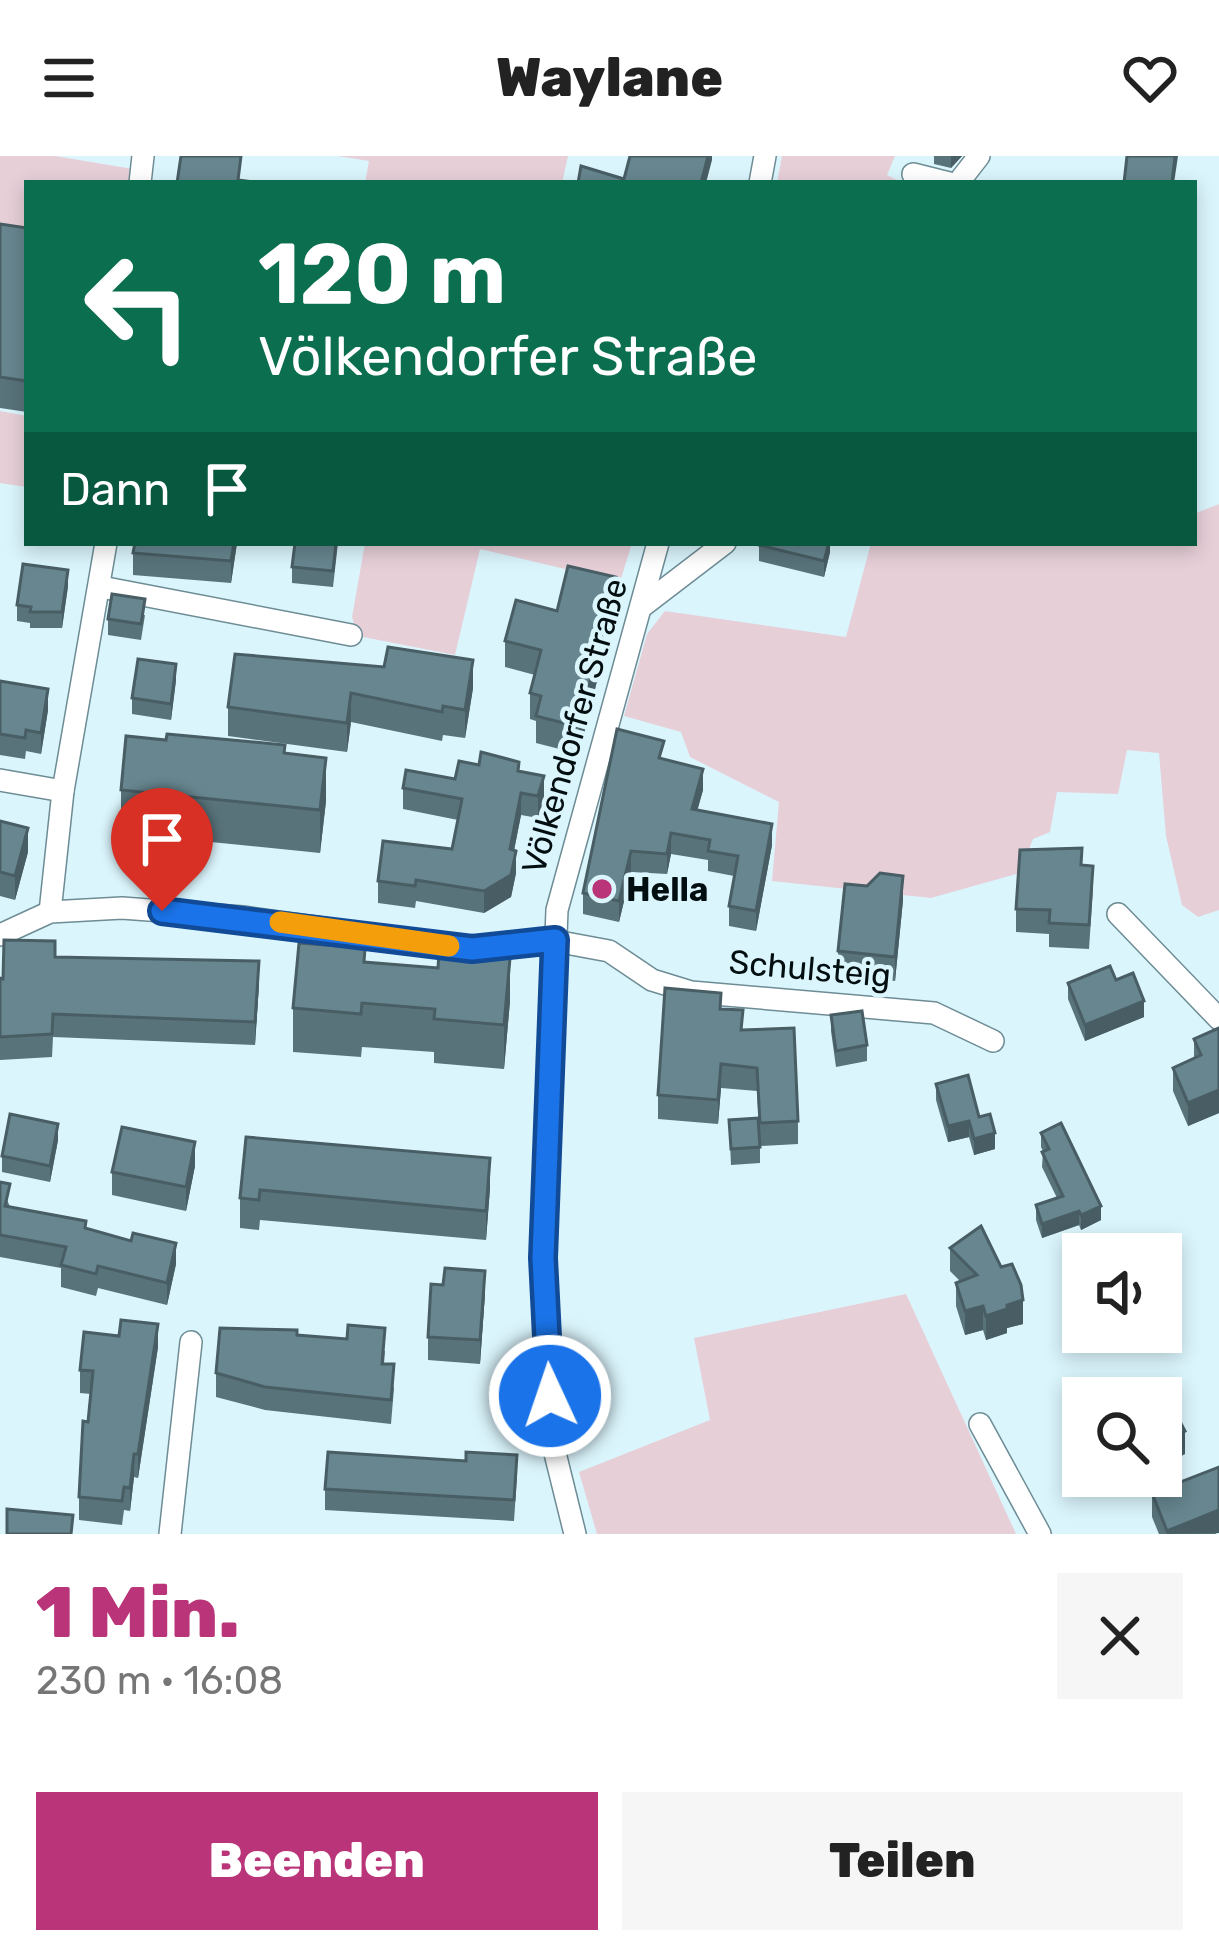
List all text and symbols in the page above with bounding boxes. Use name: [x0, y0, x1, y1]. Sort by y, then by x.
icon: menu: [36, 45, 102, 111]
icon: heart: [1117, 45, 1183, 111]
text: Waylane: [496, 46, 723, 110]
text: 120 m: [258, 224, 506, 324]
icon: left: [60, 228, 216, 384]
text: Völkendorfer Straße: [258, 325, 758, 389]
icon: arrive: [194, 456, 260, 522]
text: Dann: [60, 463, 170, 516]
street label: Völkendorfer Straße: [514, 574, 635, 878]
pin: [111, 788, 213, 911]
icon: arrive: [129, 806, 195, 872]
place label: Hella: [626, 870, 709, 909]
marker: Hella: [589, 876, 615, 902]
street label: Schulsteig: [727, 942, 893, 995]
map controls: [1062, 1233, 1182, 1497]
button: sound: [1062, 1233, 1182, 1353]
position arrow: [487, 1333, 613, 1459]
button: search: [1062, 1377, 1182, 1497]
text: 1 Min.: [36, 1570, 240, 1655]
button: close: [1057, 1573, 1183, 1699]
text: 230 m · 16:08: [36, 1658, 283, 1704]
button: Beenden: [36, 1792, 598, 1930]
button: Teilen: [622, 1792, 1183, 1930]

